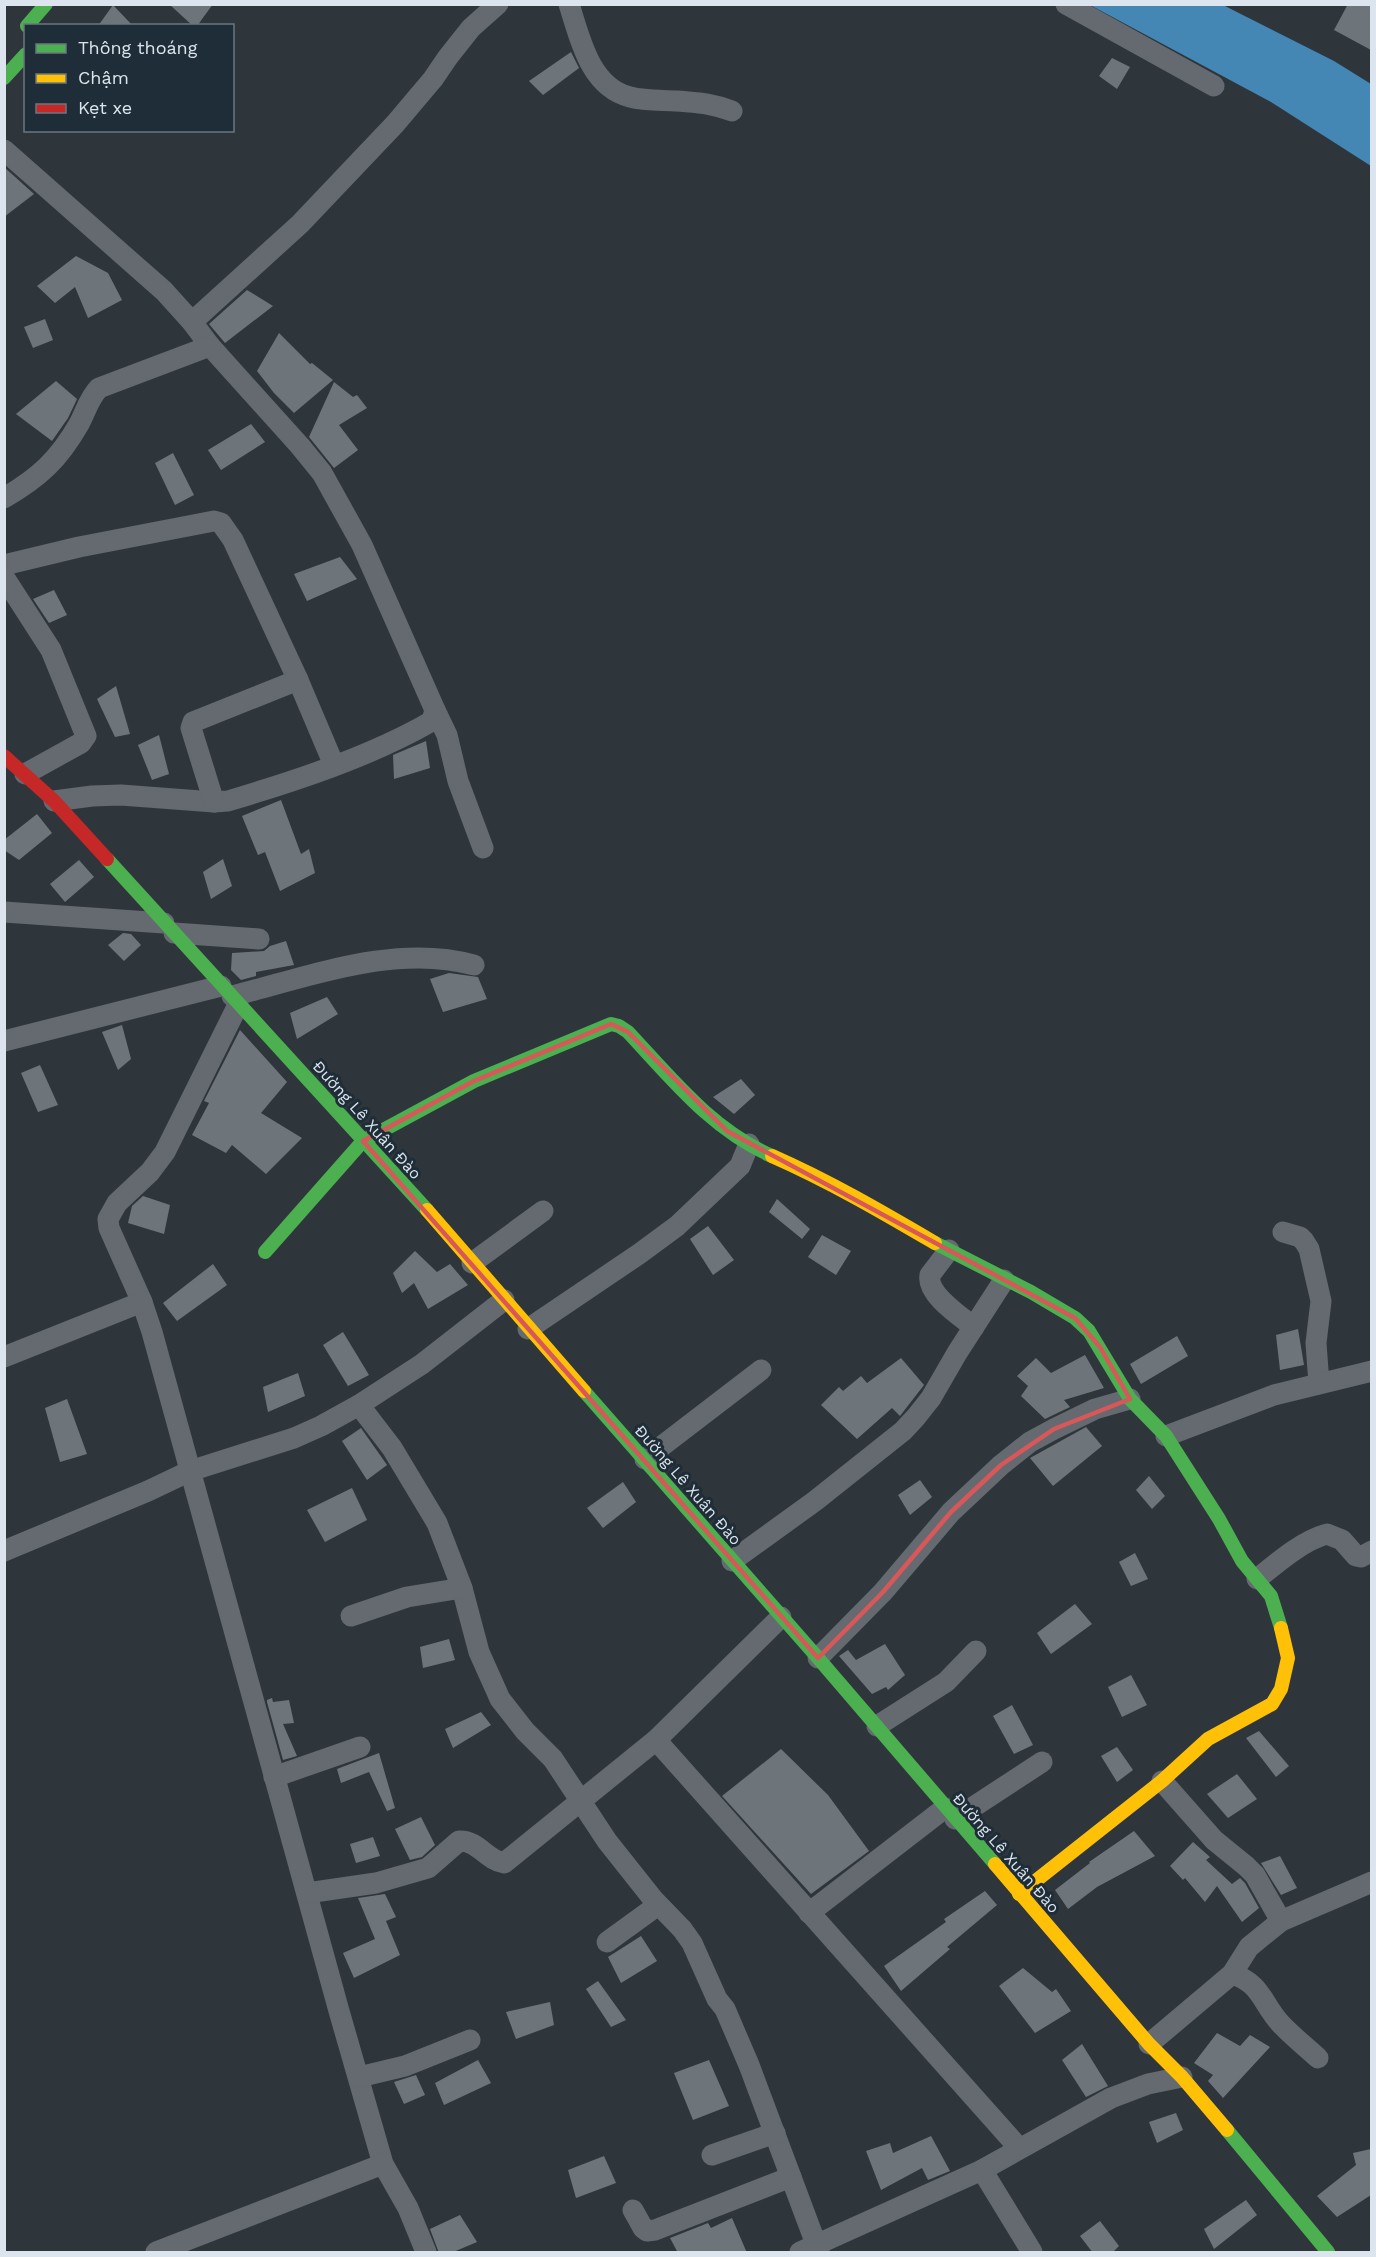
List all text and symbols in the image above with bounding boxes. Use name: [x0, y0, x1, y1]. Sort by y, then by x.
legend: [24, 24, 234, 132]
text: Thông thoáng: [78, 37, 198, 58]
text: Chậm: [78, 67, 129, 88]
text: Kẹt xe: [78, 97, 132, 118]
street label: Đường Lê Xuân Đào: [309, 1057, 425, 1183]
street label: Đường Lê Xuân Đào: [631, 1421, 745, 1549]
street label: Đường Lê Xuân Đào: [949, 1789, 1063, 1917]

